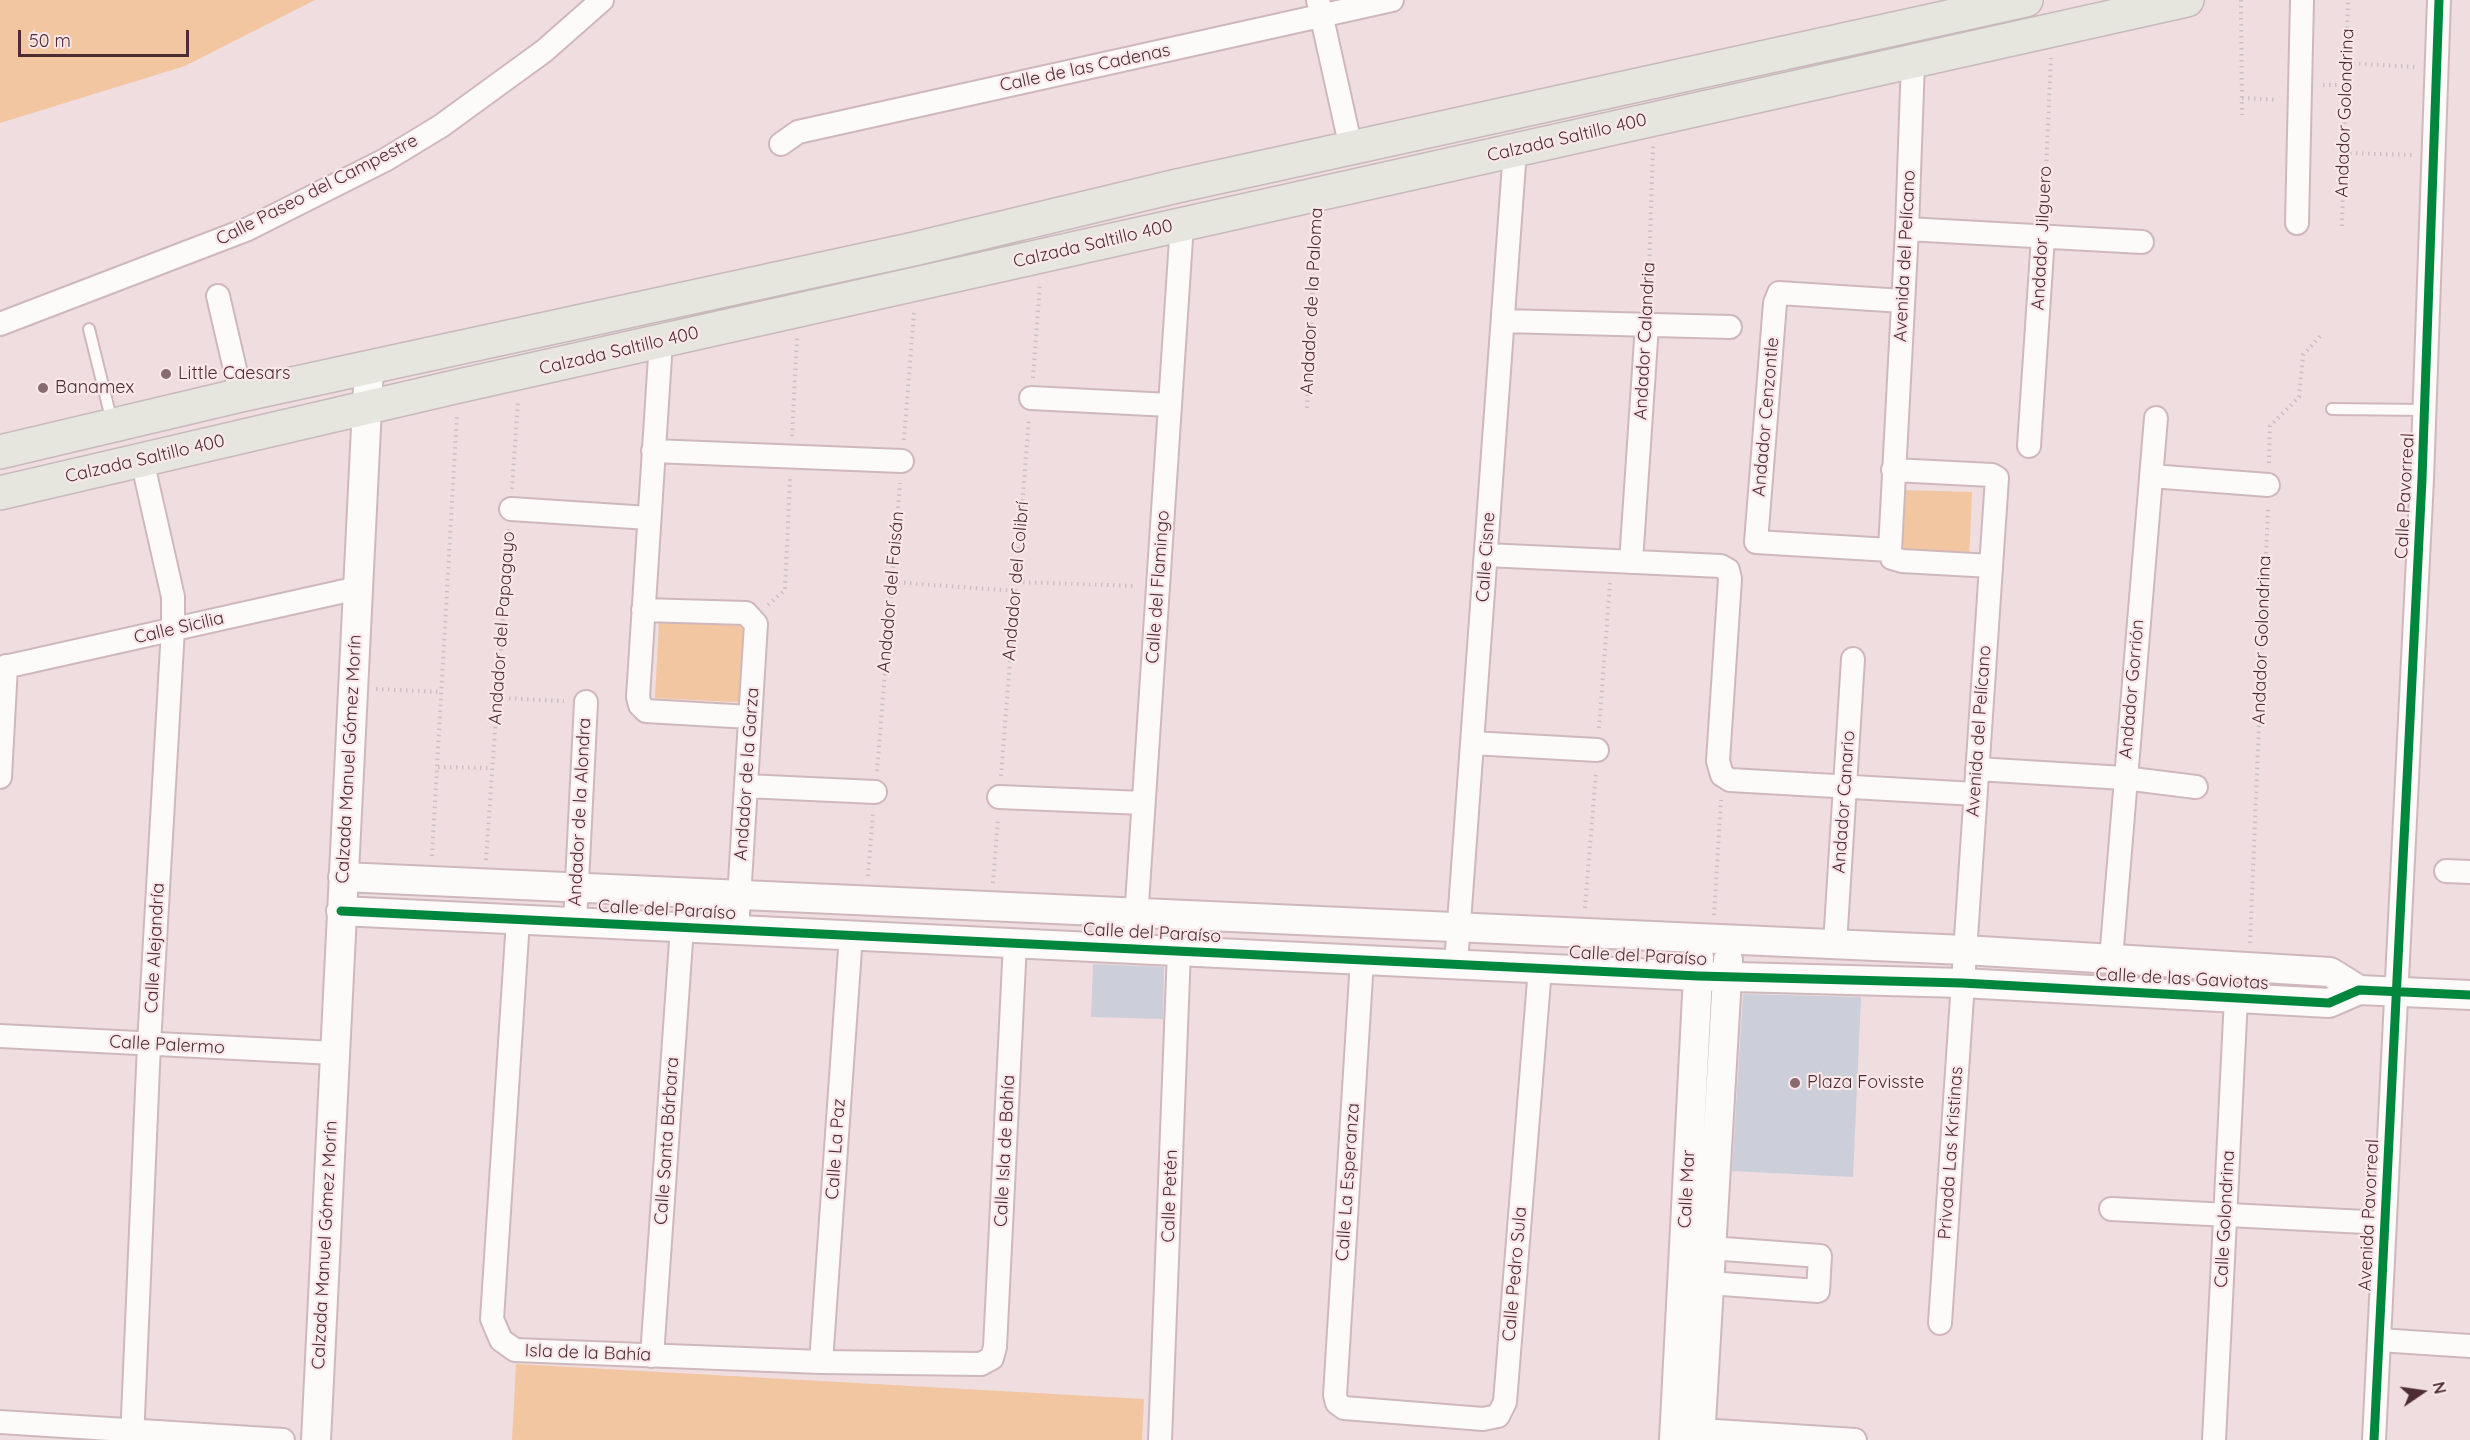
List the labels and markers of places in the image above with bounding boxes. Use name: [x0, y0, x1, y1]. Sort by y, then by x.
place label: Little Caesars: [178, 363, 290, 385]
marker: Little Caesars: [159, 367, 173, 381]
place label: Banamex: [55, 377, 134, 399]
marker: Banamex: [36, 381, 50, 395]
place label: Plaza Fovisste: [1807, 1072, 1924, 1094]
marker: Plaza Fovisste: [1788, 1076, 1802, 1090]

